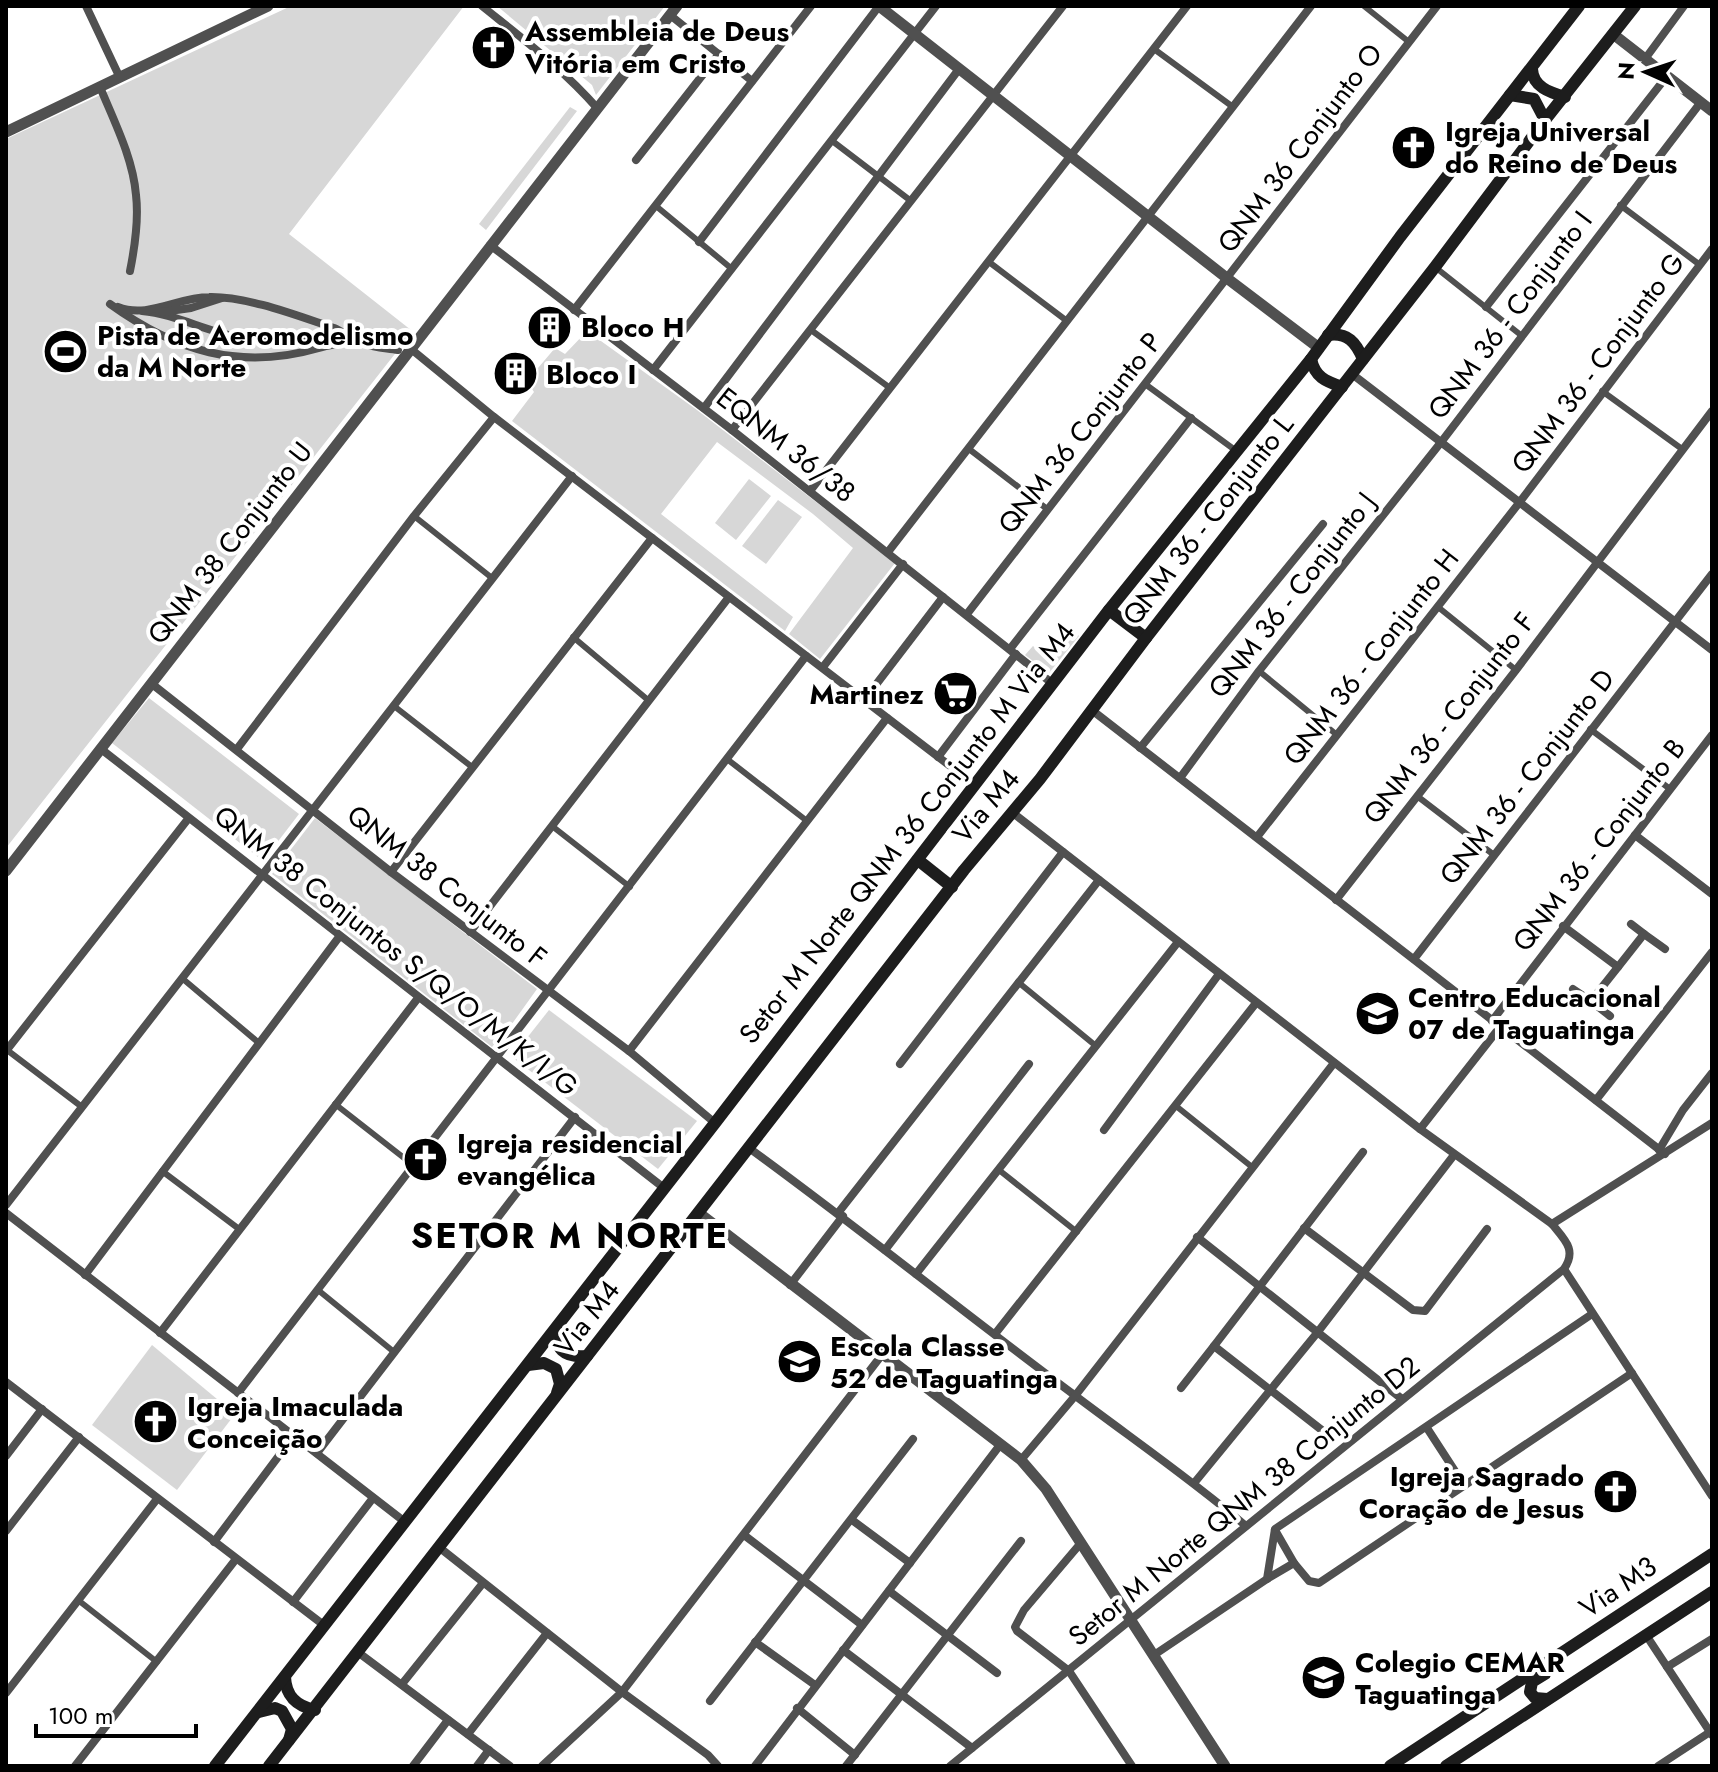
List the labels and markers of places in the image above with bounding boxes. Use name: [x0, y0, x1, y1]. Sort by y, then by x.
place label: Assembleia de Deus Vitória em Cristo: [524, 11, 790, 84]
church icon: Assembleia de Deus Vitória em Cristo: [470, 23, 518, 71]
place label: Igreja Universal do Reino de Deus: [1445, 111, 1677, 184]
church icon: Igreja Universal do Reino de Deus: [1390, 123, 1438, 171]
building icon: Bloco H: [526, 303, 574, 351]
place label: Bloco H: [581, 307, 684, 348]
place label: Pista de Aeromodelismo da M Norte: [97, 315, 414, 388]
sports icon: Pista de Aeromodelismo da M Norte: [42, 327, 90, 375]
building icon: Bloco I: [491, 350, 539, 398]
place label: Bloco I: [546, 354, 636, 395]
supermarket icon: Martinez: [931, 670, 979, 718]
place label: Martinez: [809, 674, 924, 715]
place label: Centro Educacional 07 de Taguatinga: [1408, 977, 1661, 1050]
school or university icon: Centro Educacional 07 de Taguatinga: [1353, 989, 1401, 1037]
place label: Igreja residencial evangélica: [457, 1123, 683, 1196]
church icon: Igreja residencial evangélica: [402, 1135, 450, 1183]
place label: Escola Classe 52 de Taguatinga: [830, 1326, 1058, 1399]
school or university icon: Escola Classe 52 de Taguatinga: [775, 1338, 823, 1386]
place label: Igreja Imaculada Conceição: [187, 1386, 403, 1459]
church icon: Igreja Imaculada Conceição: [132, 1398, 180, 1446]
place label: Igreja Sagrado Coração de Jesus: [1359, 1456, 1584, 1529]
church icon: Igreja Sagrado Coração de Jesus: [1591, 1468, 1639, 1516]
place label: Colegio CEMAR Taguatinga: [1355, 1642, 1565, 1715]
school or university icon: Colegio CEMAR Taguatinga: [1300, 1654, 1348, 1702]

